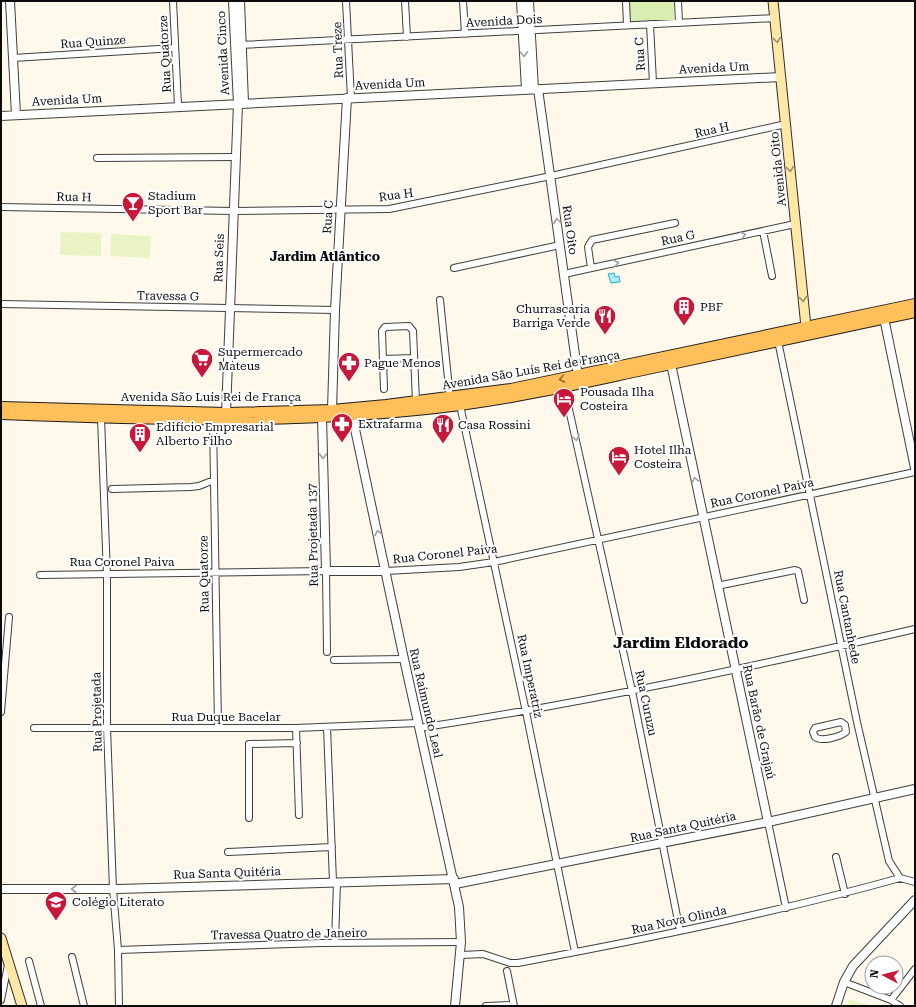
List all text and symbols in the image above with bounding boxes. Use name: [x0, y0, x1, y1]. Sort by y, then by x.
street label: Avenida Cinco: [214, 10, 232, 96]
street label: Avenida Dois: [465, 12, 543, 30]
street label: Rua Quatorze: [156, 15, 174, 93]
street label: Rua Treze: [330, 21, 346, 79]
street label: Rua Quinze: [60, 33, 127, 51]
street label: Rua C: [632, 36, 648, 71]
one-way arrow: [772, 37, 781, 43]
one-way arrow: [520, 51, 528, 57]
street label: Avenida Um: [678, 59, 750, 77]
street label: Avenida Um: [354, 75, 426, 93]
street label: Avenida Um: [31, 91, 103, 109]
street label: Rua H: [693, 119, 731, 141]
street label: Avenida Oito: [767, 131, 789, 207]
one-way arrow: [785, 166, 794, 172]
street label: Rua H: [378, 186, 414, 204]
place label: Stadium Sport Bar: [148, 189, 203, 217]
street label: Rua H: [56, 190, 92, 204]
bar icon: Stadium Sport Bar: [120, 190, 146, 223]
street label: Rua C: [320, 199, 336, 234]
street label: Rua Oito: [560, 204, 580, 256]
one-way arrow: [553, 218, 562, 225]
street label: Rua G: [660, 227, 697, 248]
one-way arrow: [740, 232, 746, 240]
street label: Rua Seis: [211, 233, 227, 283]
district label: Jardim Atlântico: [270, 249, 380, 264]
one-way arrow: [613, 259, 619, 267]
street label: Travessa G: [137, 288, 200, 304]
building icon: PBF: [671, 294, 697, 327]
one-way arrow: [798, 296, 807, 302]
place label: PBF: [700, 300, 723, 314]
place label: Churrascaria Barriga Verde: [512, 302, 590, 330]
restaurant icon: Churrascaria Barriga Verde: [592, 303, 618, 336]
place label: Supermercado Mateus: [218, 345, 303, 373]
supermarket icon: Supermercado Mateus: [189, 346, 215, 379]
street label: Avenida São Luís Rei de França: [441, 347, 621, 393]
pharmacy icon: Pague Menos: [336, 350, 362, 383]
place label: Pague Menos: [364, 356, 441, 370]
one-way arrow: [559, 374, 565, 383]
place label: Pousada Ilha Costeira: [580, 385, 655, 413]
hotel icon: Pousada Ilha Costeira: [551, 386, 577, 419]
street label: Avenida São Luís Rei de França: [121, 390, 302, 404]
pharmacy icon: Extrafarma: [329, 411, 355, 444]
restaurant icon: Casa Rossini: [430, 412, 456, 445]
place label: Extrafarma: [358, 417, 423, 431]
place label: Casa Rossini: [458, 418, 531, 432]
place label: Edifício Empresarial Alberto Filho: [156, 420, 274, 448]
building icon: Edifício Empresarial Alberto Filho: [127, 421, 153, 454]
one-way arrow: [571, 435, 580, 442]
place label: Hotel Ilha Costeira: [634, 443, 692, 471]
hotel icon: Hotel Ilha Costeira: [606, 444, 632, 477]
one-way arrow: [319, 453, 327, 459]
street label: Rua Coronel Paiva: [709, 475, 815, 511]
one-way arrow: [691, 476, 699, 483]
street label: Rua Projetada 137: [305, 483, 321, 587]
one-way arrow: [375, 530, 383, 536]
street label: Rua Quatorze: [196, 535, 212, 613]
street label: Rua Coronel Paiva: [392, 541, 499, 566]
street label: Rua Coronel Paiva: [69, 555, 175, 569]
street label: Rua Cantanhede: [831, 569, 863, 665]
street label: Rua Imperatriz: [514, 633, 546, 719]
district label: Jardim Eldorado: [613, 633, 749, 652]
street label: Rua Raimundo Leal: [407, 647, 445, 759]
street label: Rua Barão de Grajaú: [740, 663, 778, 781]
street label: Rua Curuzu: [632, 669, 660, 738]
street label: Rua Projetada: [89, 671, 105, 752]
street label: Rua Duque Bacelar: [171, 710, 281, 724]
street label: Rua Santa Quitéria: [629, 809, 738, 845]
street label: Rua Santa Quitéria: [173, 864, 282, 882]
one-way arrow: [71, 885, 77, 893]
school or university icon: Colégio Literato: [43, 889, 69, 922]
place label: Colégio Literato: [72, 895, 164, 909]
street label: Rua Nova Olinda: [630, 903, 728, 937]
street label: Travessa Quatro de Janeiro: [210, 926, 368, 942]
north arrow: [864, 955, 904, 995]
text: N: [868, 968, 882, 979]

